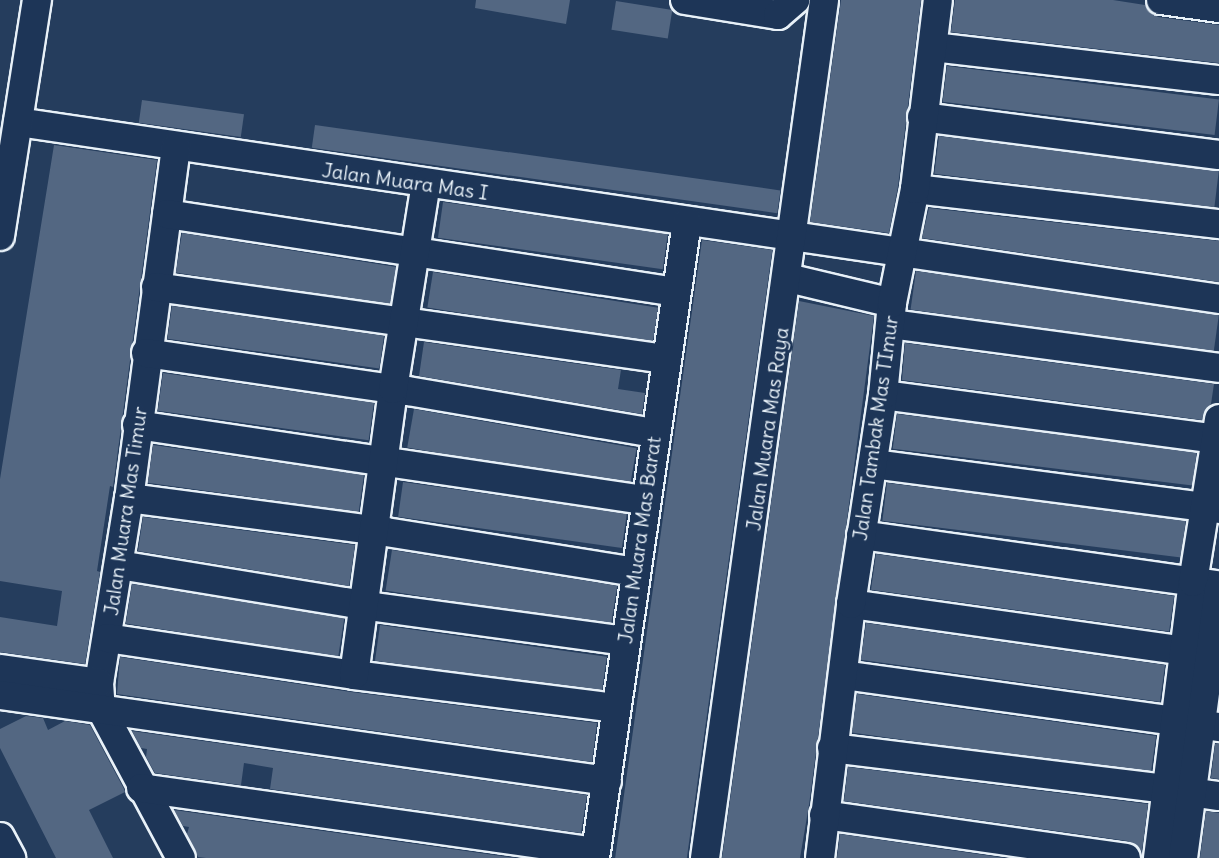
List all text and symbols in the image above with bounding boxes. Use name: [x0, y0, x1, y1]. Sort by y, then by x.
street label: Jalan Muara Mas I: [321, 157, 489, 205]
street label: Jalan Tambak Mas TImur: [847, 314, 903, 542]
street label: Jalan Muara Mas Raya: [741, 326, 793, 532]
street label: Jalan Muara Mas Timur: [98, 405, 152, 617]
street label: Jalan Muara Mas Barat: [613, 435, 665, 645]

